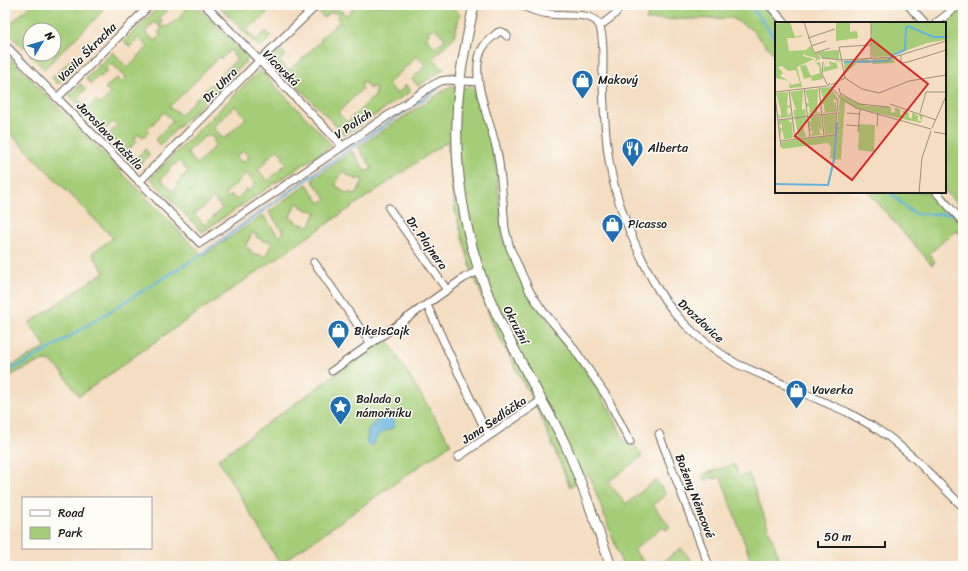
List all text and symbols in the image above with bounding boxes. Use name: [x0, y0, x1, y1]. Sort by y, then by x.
street label: Vasila Škracha: [52, 16, 123, 87]
north arrow: [22, 22, 62, 62]
inset map: [775, 22, 946, 193]
text: N: [39, 27, 60, 45]
street label: Vícovská: [257, 44, 305, 92]
street label: Dr. Uhra: [197, 62, 243, 108]
shop icon: Makový: [569, 67, 595, 100]
place label: Makový: [598, 69, 639, 91]
street label: Jaroslava Kaštila: [70, 96, 149, 176]
street label: V Polích: [329, 103, 377, 145]
restaurant icon: Alberta: [620, 135, 646, 168]
place label: Alberta: [647, 137, 689, 159]
shop icon: Picasso: [599, 211, 625, 244]
street label: Dr. Plajnera: [400, 212, 454, 274]
place label: Picasso: [628, 213, 667, 235]
street label: Drozdovice: [673, 293, 729, 349]
street label: Okružní: [497, 302, 536, 350]
shop icon: BikeisCajk: [326, 318, 352, 351]
place label: BikeisCajk: [354, 320, 410, 342]
shop icon: Vaverka: [783, 377, 809, 410]
place label: Vaverka: [812, 379, 853, 401]
place label: Balada o námořníku: [356, 388, 412, 424]
street label: Jana Sedláčka: [456, 390, 531, 451]
place icon: Balada o námořníku: [327, 393, 353, 426]
street label: Boženy Němcové: [669, 451, 721, 541]
legend: [22, 497, 152, 549]
text: Road: [58, 502, 85, 524]
text: Park: [58, 522, 83, 544]
scale bar: [818, 523, 885, 549]
text: 50 m: [824, 526, 851, 548]

